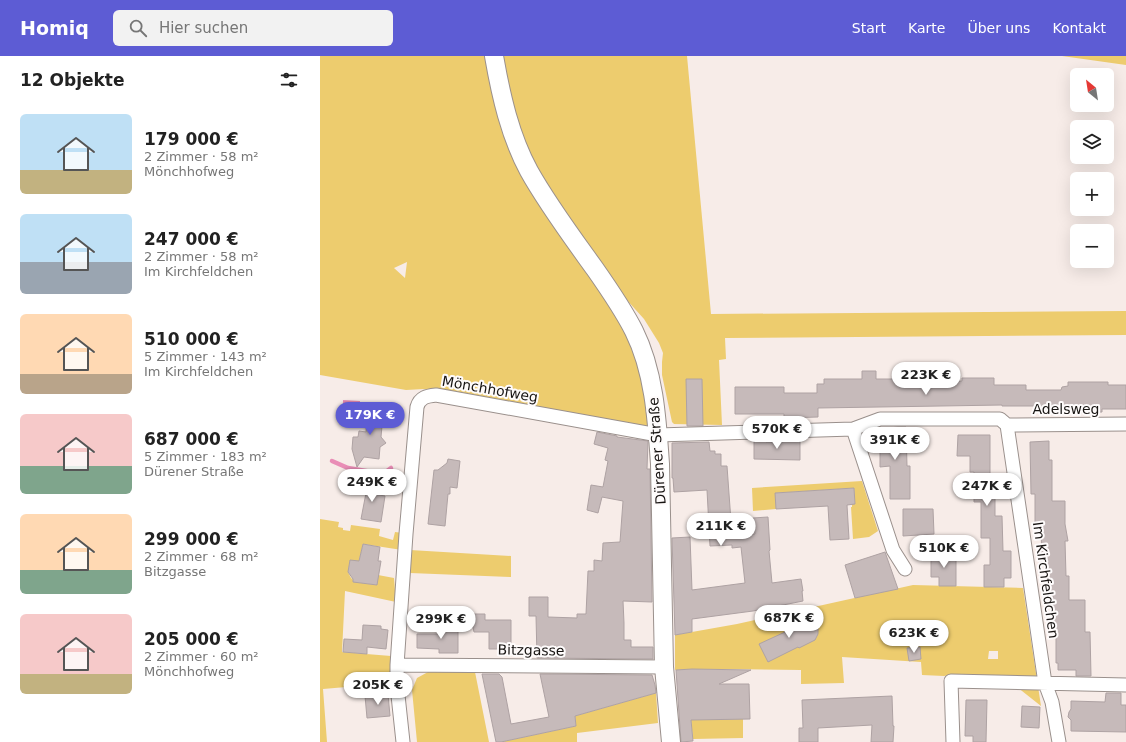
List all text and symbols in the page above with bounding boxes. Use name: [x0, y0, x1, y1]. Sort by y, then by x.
search box: [113, 10, 393, 46]
text: Homiq: [20, 17, 89, 39]
icon: search: [127, 17, 149, 39]
text: Hier suchen: [159, 19, 248, 37]
text: Start: [852, 20, 886, 36]
text: Karte: [908, 20, 945, 36]
text: Über uns: [967, 20, 1030, 36]
text: Kontakt: [1052, 20, 1106, 36]
north arrow: [1070, 68, 1114, 112]
map controls: [1070, 68, 1114, 268]
icon: filters: [278, 69, 300, 91]
text: 12 Objekte: [20, 70, 125, 90]
button: layers: [1070, 120, 1114, 164]
text: 179 000 €: [144, 129, 239, 149]
icon: home: [52, 130, 100, 178]
text: 2 Zimmer · 58 m²: [144, 149, 259, 164]
text: Mönchhofweg: [144, 164, 234, 179]
button: +: [1070, 172, 1114, 216]
button: −: [1070, 224, 1114, 268]
text: 247 000 €: [144, 229, 239, 249]
icon: home: [52, 230, 100, 278]
text: 2 Zimmer · 58 m²: [144, 249, 259, 264]
text: Im Kirchfeldchen: [144, 264, 253, 279]
text: 510 000 €: [144, 329, 239, 349]
icon: home: [52, 330, 100, 378]
text: 5 Zimmer · 143 m²: [144, 349, 267, 364]
pin: 223K €: [893, 362, 959, 396]
text: Im Kirchfeldchen: [144, 364, 253, 379]
text: 223K €: [901, 367, 951, 382]
street label: Mönchhofweg: [441, 373, 539, 405]
street label: Dürener Straße: [645, 397, 669, 505]
street label: Adelsweg: [1033, 401, 1099, 417]
pin: 179K €: [337, 402, 403, 436]
text: 179K €: [345, 407, 395, 422]
pin: 570K €: [744, 416, 810, 450]
text: 570K €: [752, 421, 802, 436]
pin: 391K €: [862, 427, 928, 461]
text: 687 000 €: [144, 429, 239, 449]
icon: home: [52, 430, 100, 478]
text: 391K €: [870, 432, 920, 447]
text: 5 Zimmer · 183 m²: [144, 449, 267, 464]
text: Dürener Straße: [144, 464, 244, 479]
pin: 249K €: [339, 469, 405, 503]
pin: 247K €: [954, 473, 1020, 507]
text: 249K €: [347, 474, 397, 489]
text: 247K €: [962, 478, 1012, 493]
pin: 211K €: [688, 513, 754, 547]
text: 211K €: [696, 518, 746, 533]
street label: Im Kirchfeldchen: [1030, 521, 1062, 639]
text: 299 000 €: [144, 529, 239, 549]
icon: home: [52, 530, 100, 578]
pin: 510K €: [911, 535, 977, 569]
text: 510K €: [919, 540, 969, 555]
text: 2 Zimmer · 68 m²: [144, 549, 259, 564]
text: Bitzgasse: [144, 564, 206, 579]
pin: 687K €: [756, 605, 822, 639]
pin: 299K €: [408, 606, 474, 640]
text: 687K €: [764, 610, 814, 625]
text: 299K €: [416, 611, 466, 626]
pin: 623K €: [881, 620, 947, 654]
text: 623K €: [889, 625, 939, 640]
text: 205 000 €: [144, 629, 239, 649]
icon: home: [52, 630, 100, 678]
street label: Bitzgasse: [497, 641, 565, 659]
text: 2 Zimmer · 60 m²: [144, 649, 259, 664]
text: Mönchhofweg: [144, 664, 234, 679]
pin: 205K €: [345, 672, 411, 706]
text: 205K €: [353, 677, 403, 692]

